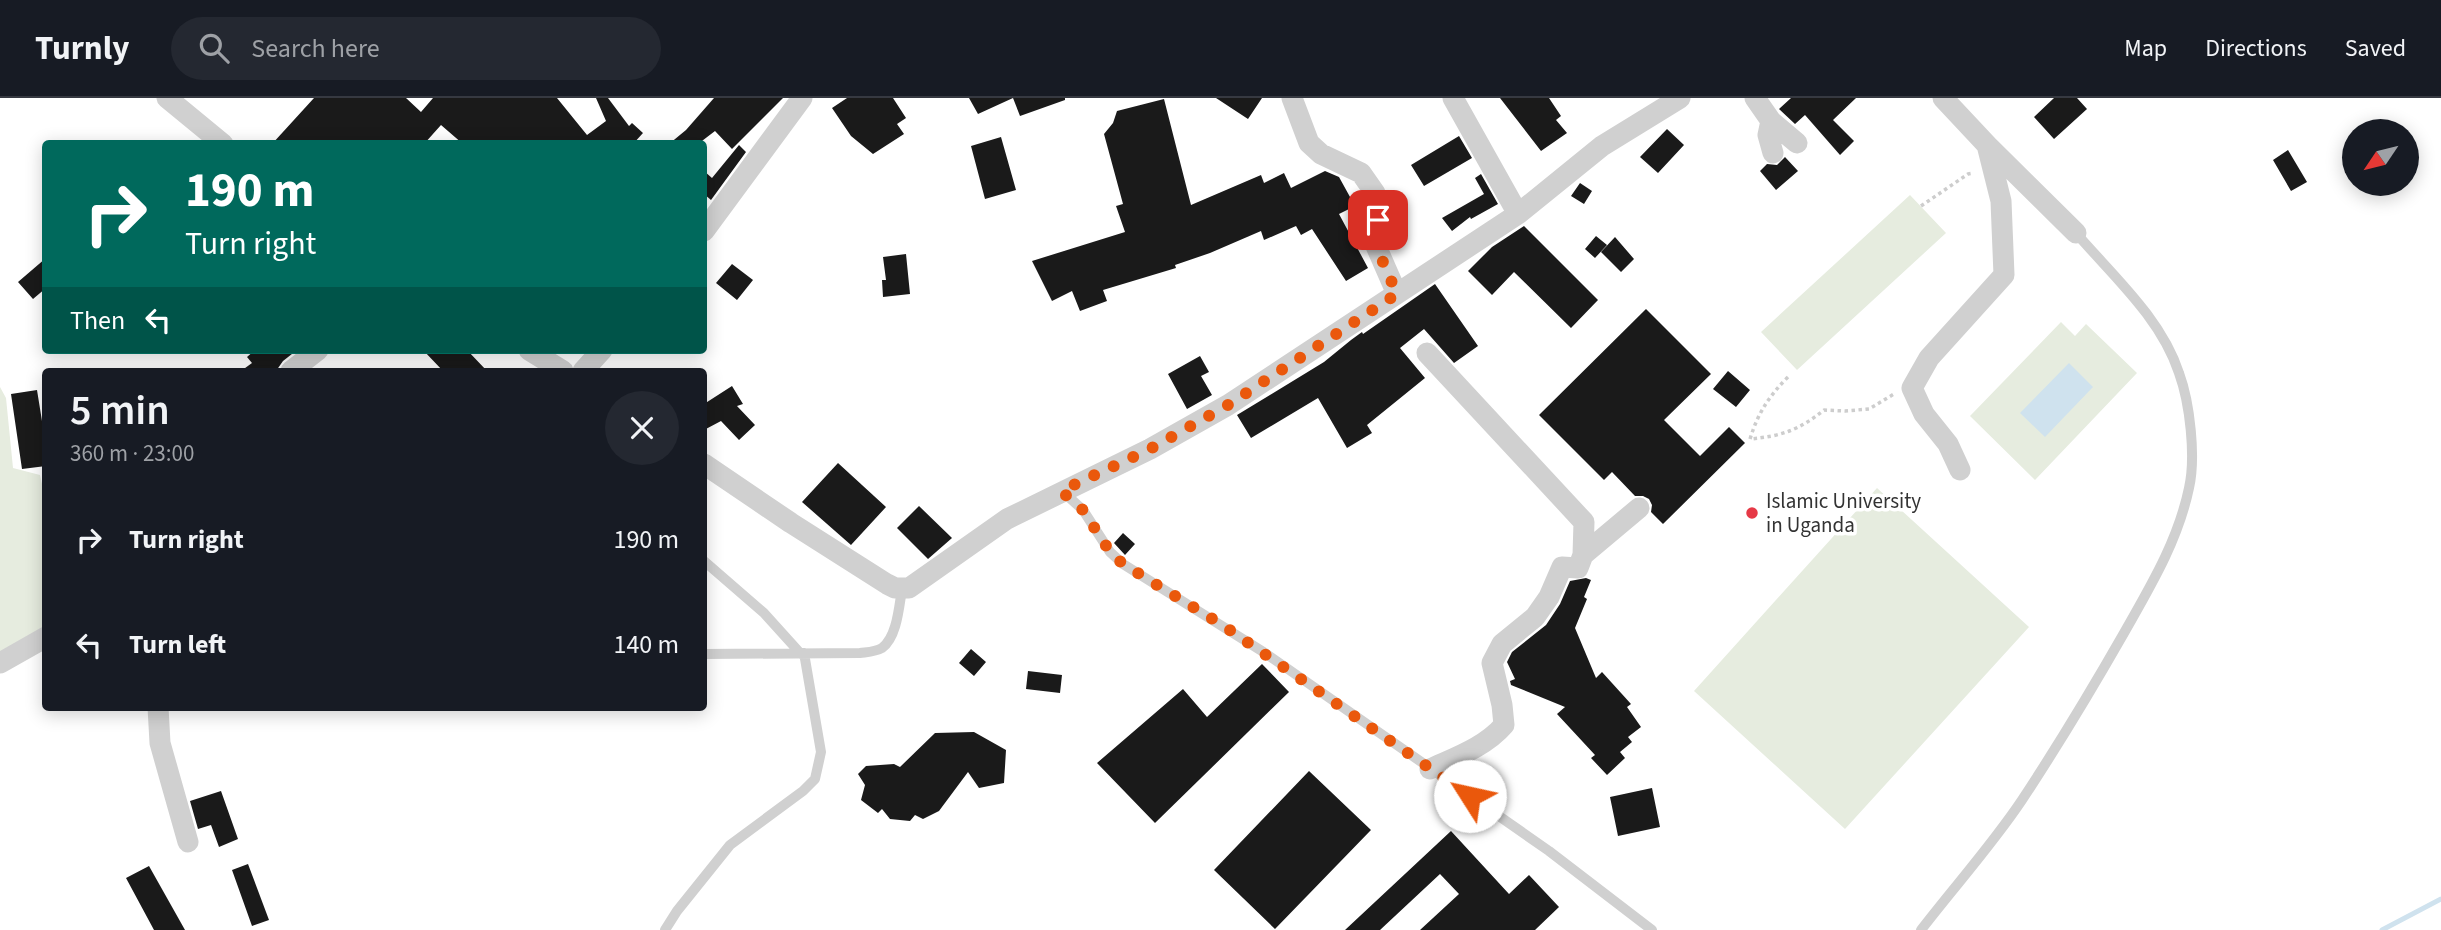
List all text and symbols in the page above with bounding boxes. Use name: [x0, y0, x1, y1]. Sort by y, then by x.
search box: [171, 17, 661, 80]
text: Turnly: [35, 25, 129, 72]
icon: search: [195, 29, 233, 67]
text: Search here: [251, 30, 380, 67]
text: Map: [2124, 31, 2167, 66]
text: Directions: [2205, 31, 2307, 66]
text: Saved: [2345, 31, 2406, 66]
north arrow: [2342, 119, 2418, 196]
map controls: [2342, 119, 2419, 196]
text: 190 m: [185, 156, 314, 226]
icon: right: [70, 168, 161, 259]
pin: [1348, 190, 1408, 250]
icon: arrive: [1359, 201, 1397, 239]
text: Turn right: [185, 221, 316, 267]
icon: left: [139, 301, 177, 339]
text: Then: [70, 302, 125, 339]
text: 5 min: [70, 381, 170, 441]
button: close: [605, 391, 679, 465]
text: 360 m · 23:00: [70, 437, 194, 470]
place label: Islamic University in Uganda: [1766, 486, 1921, 540]
marker: Islamic University in Uganda: [1744, 505, 1760, 521]
icon: right: [70, 521, 108, 559]
text: Turn right: [129, 521, 244, 558]
text: 190 m: [613, 521, 679, 558]
icon: left: [70, 626, 108, 664]
text: Turn left: [129, 626, 226, 663]
text: 140 m: [613, 626, 679, 663]
position arrow: [1433, 759, 1507, 833]

